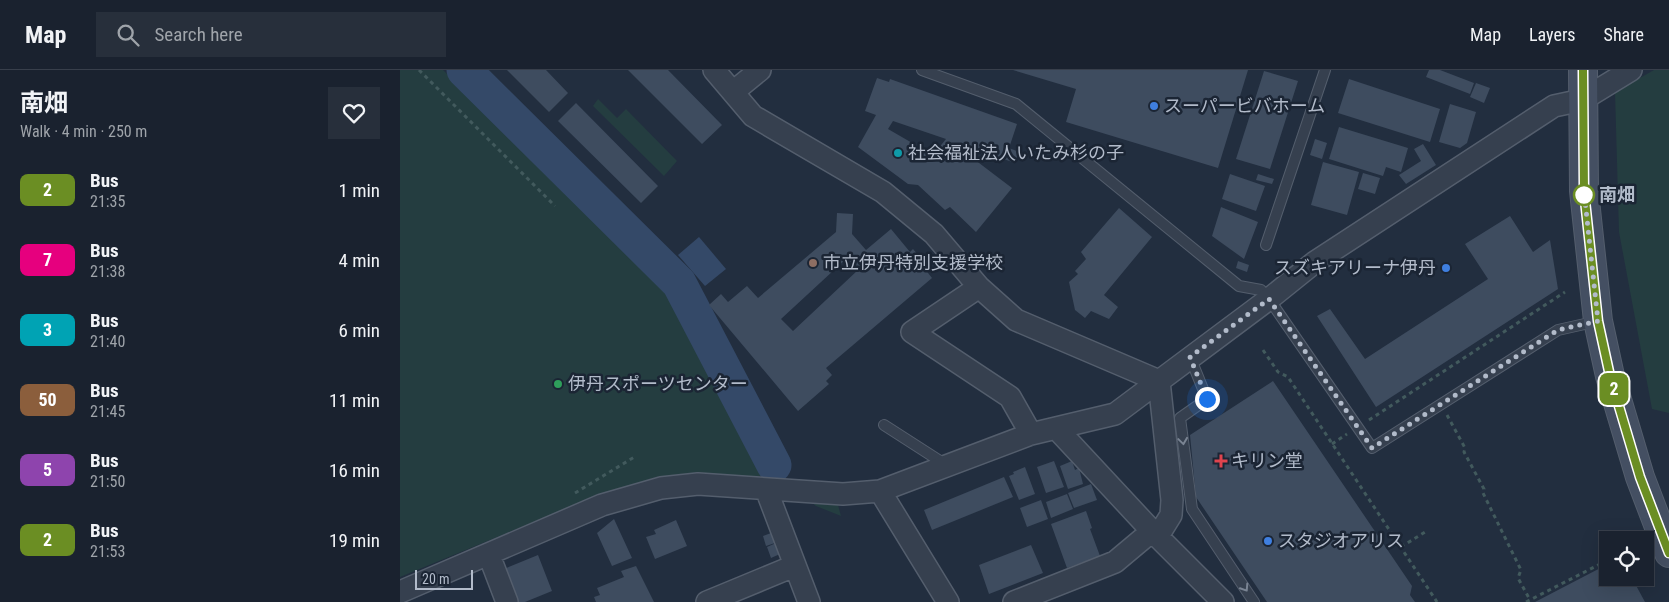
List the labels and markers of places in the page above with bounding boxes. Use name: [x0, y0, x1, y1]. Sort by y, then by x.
place label: スーパービバホーム: [1164, 95, 1325, 116]
marker: スーパービバホーム: [1148, 100, 1160, 112]
place label: 社会福祉法人いたみ杉の子: [908, 142, 1124, 163]
marker: 社会福祉法人いたみ杉の子: [892, 147, 904, 159]
marker: 南畑: [1573, 184, 1595, 206]
place label: 南畑: [1599, 184, 1635, 205]
place label: 市立伊丹特別支援学校: [823, 252, 1003, 273]
marker: 市立伊丹特別支援学校: [807, 257, 819, 269]
place label: スズキアリーナ伊丹: [1274, 257, 1436, 278]
marker: スズキアリーナ伊丹: [1440, 262, 1452, 274]
place label: 伊丹スポーツセンター: [568, 373, 748, 394]
marker: 伊丹スポーツセンター: [552, 378, 564, 390]
place label: キリン堂: [1231, 450, 1303, 471]
marker: キリン堂: [1215, 455, 1227, 467]
place label: スタジオアリス: [1278, 530, 1404, 551]
marker: スタジオアリス: [1262, 535, 1274, 547]

